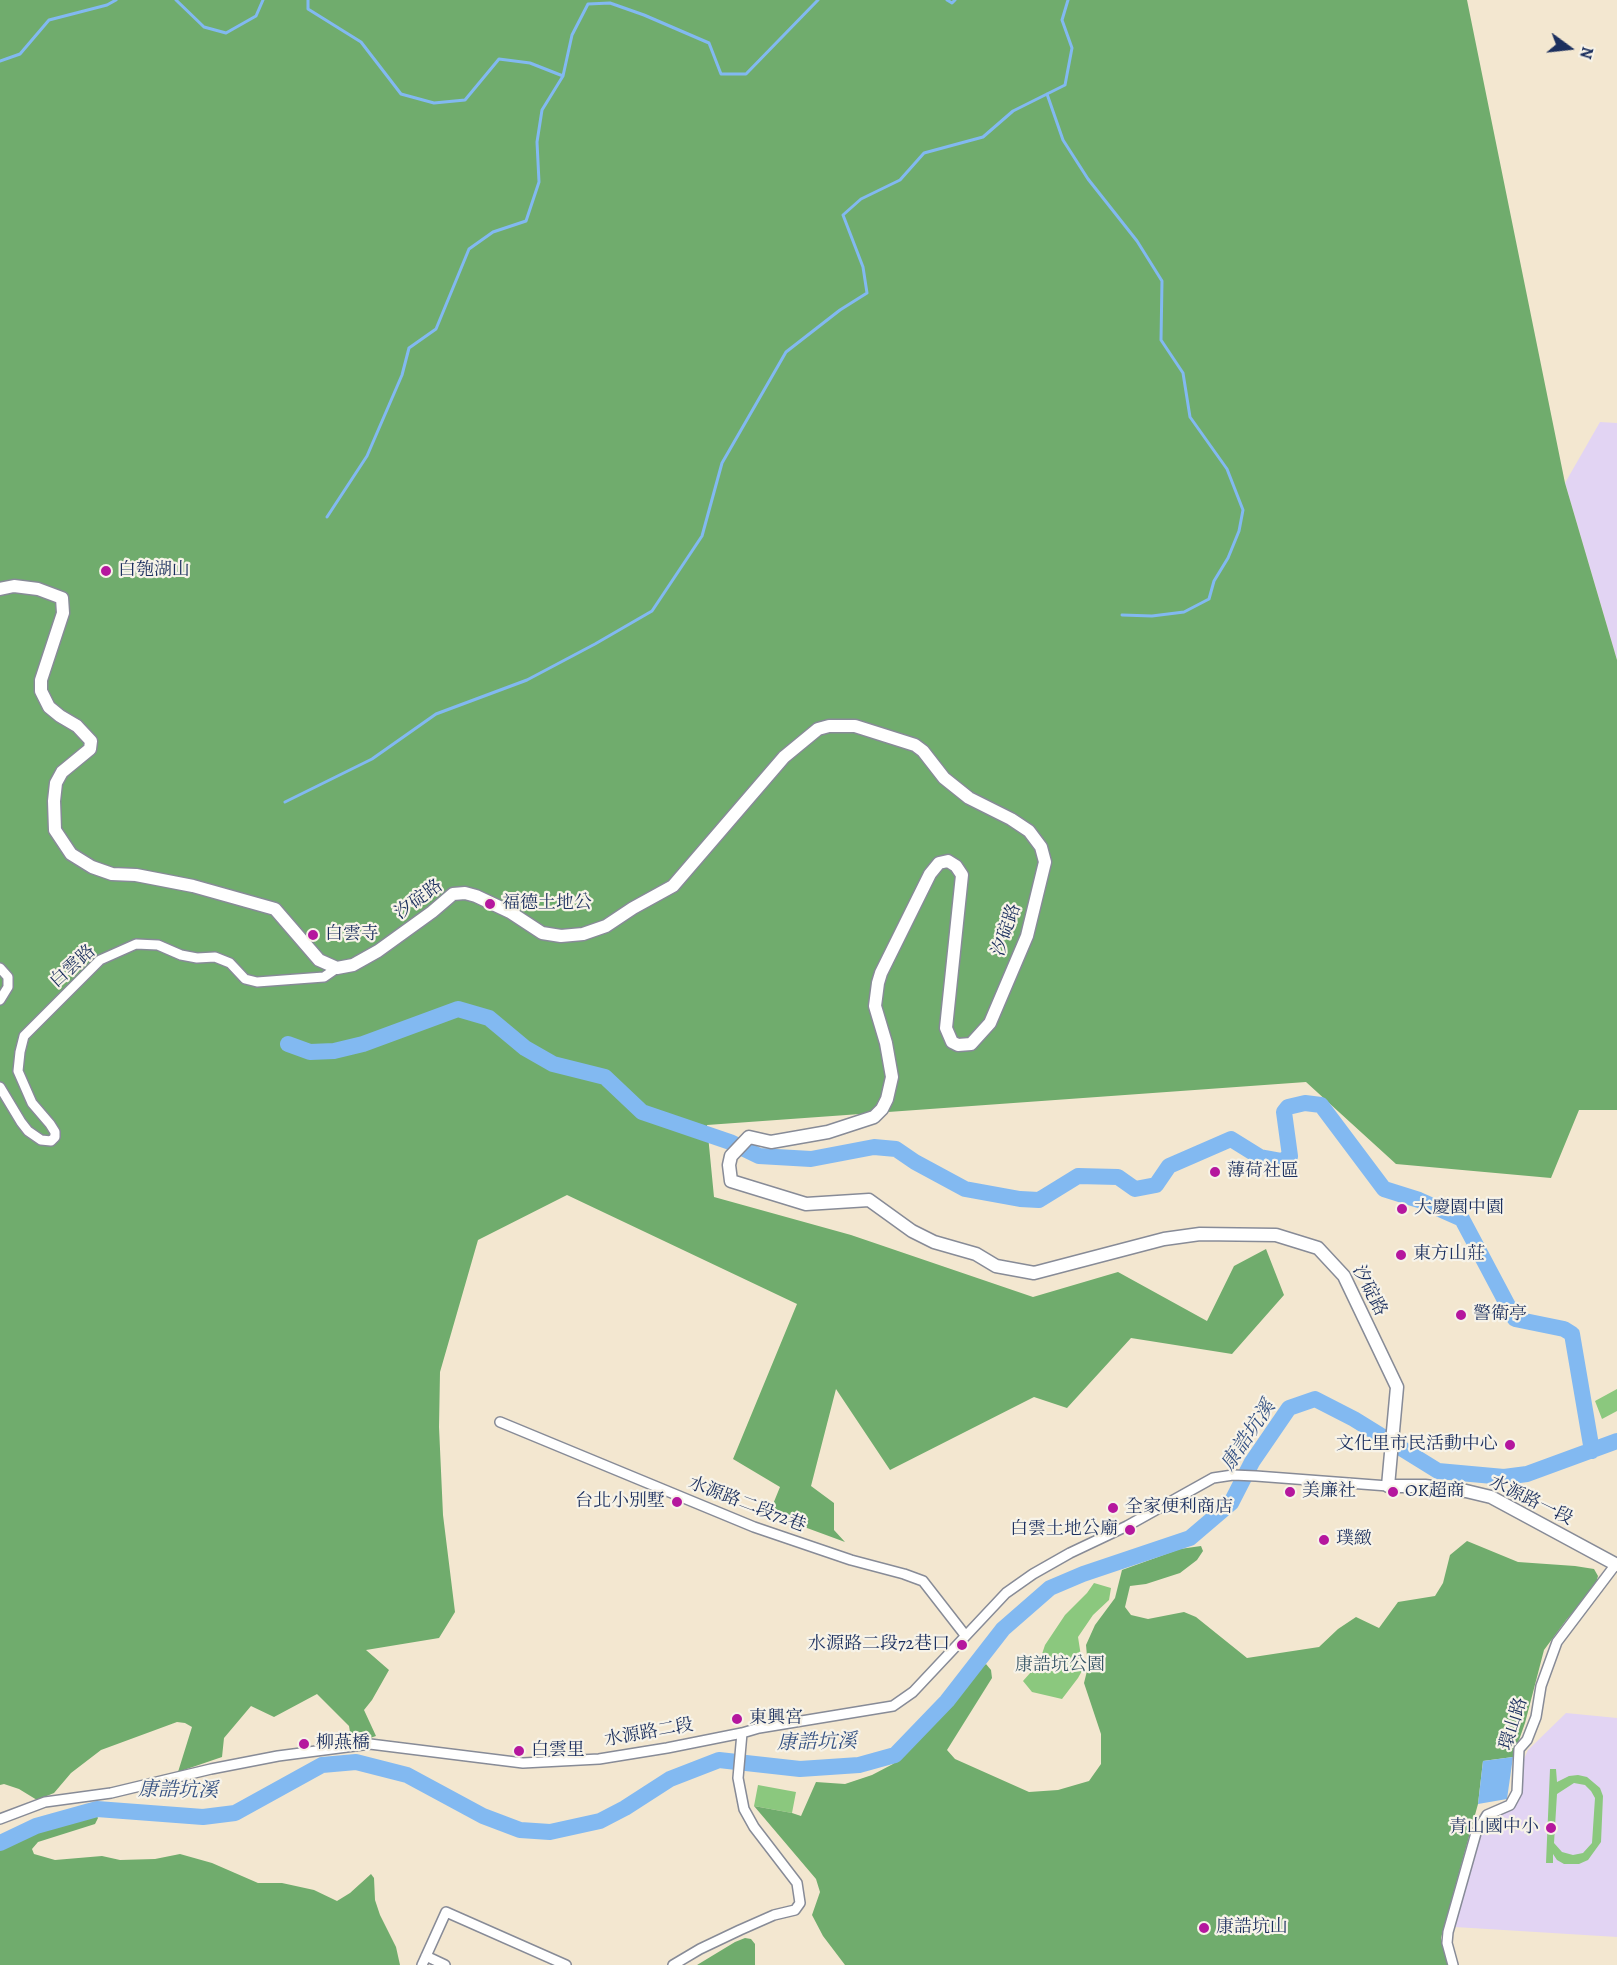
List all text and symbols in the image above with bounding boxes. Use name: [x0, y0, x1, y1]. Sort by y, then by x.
north arrow: [1539, 18, 1599, 78]
text: N: [1574, 44, 1599, 61]
place label: 白匏湖山: [118, 560, 190, 582]
marker: 白匏湖山: [99, 564, 113, 578]
street label: 汐碇路: [391, 875, 447, 925]
place label: 福德土地公: [502, 893, 592, 915]
marker: 福德土地公: [483, 897, 497, 911]
street label: 汐碇路: [988, 901, 1026, 959]
place label: 白雲寺: [325, 924, 379, 946]
marker: 白雲寺: [306, 928, 320, 942]
street label: 白雲路: [46, 941, 100, 993]
place label: 薄荷社區: [1227, 1161, 1299, 1183]
marker: 薄荷社區: [1208, 1165, 1222, 1179]
place label: 大慶園中園: [1414, 1198, 1504, 1220]
marker: 大慶園中園: [1395, 1202, 1409, 1216]
place label: 東方山莊: [1413, 1244, 1485, 1266]
marker: 東方山莊: [1394, 1248, 1408, 1262]
street label: 汐碇路: [1347, 1262, 1391, 1320]
place label: 警衛亭: [1473, 1304, 1527, 1326]
marker: 警衛亭: [1454, 1308, 1468, 1322]
water label: 康誥坑溪: [1217, 1396, 1281, 1476]
place label: 文化里市民活動中心: [1336, 1434, 1498, 1456]
marker: 文化里市民活動中心: [1503, 1438, 1517, 1452]
street label: 水源路一段: [1486, 1472, 1576, 1530]
street label: 水源路二段72巷: [685, 1473, 809, 1537]
place label: 美廉社: [1302, 1481, 1356, 1503]
place label: OK超商: [1405, 1481, 1465, 1503]
marker: 美廉社: [1283, 1485, 1297, 1499]
marker: OK超商: [1386, 1485, 1400, 1499]
place label: 台北小別墅: [575, 1491, 665, 1513]
marker: 台北小別墅: [670, 1495, 684, 1509]
place label: 全家便利商店: [1125, 1497, 1233, 1519]
marker: 全家便利商店: [1106, 1501, 1120, 1515]
place label: 白雲土地公廟: [1010, 1519, 1118, 1541]
marker: 白雲土地公廟: [1123, 1523, 1137, 1537]
place label: 璞緻: [1336, 1529, 1372, 1551]
marker: 璞緻: [1317, 1533, 1331, 1547]
place label: 水源路二段72巷口: [808, 1634, 950, 1656]
marker: 水源路二段72巷口: [955, 1638, 969, 1652]
park label: 康誥坑公園: [1015, 1655, 1105, 1677]
street label: 環山路: [1495, 1695, 1533, 1753]
place label: 東興宮: [749, 1708, 803, 1730]
marker: 東興宮: [730, 1712, 744, 1726]
street label: 水源路二段: [603, 1715, 695, 1751]
water label: 康誥坑溪: [777, 1730, 857, 1756]
place label: 柳燕橋: [316, 1733, 370, 1755]
marker: 柳燕橋: [297, 1737, 311, 1751]
place label: 白雲里: [531, 1740, 585, 1762]
marker: 白雲里: [512, 1744, 526, 1758]
water label: 康誥坑溪: [138, 1778, 218, 1804]
place label: 青山國中小: [1449, 1817, 1539, 1839]
marker: 青山國中小: [1544, 1821, 1558, 1835]
place label: 康誥坑山: [1216, 1917, 1288, 1939]
marker: 康誥坑山: [1197, 1921, 1211, 1935]

